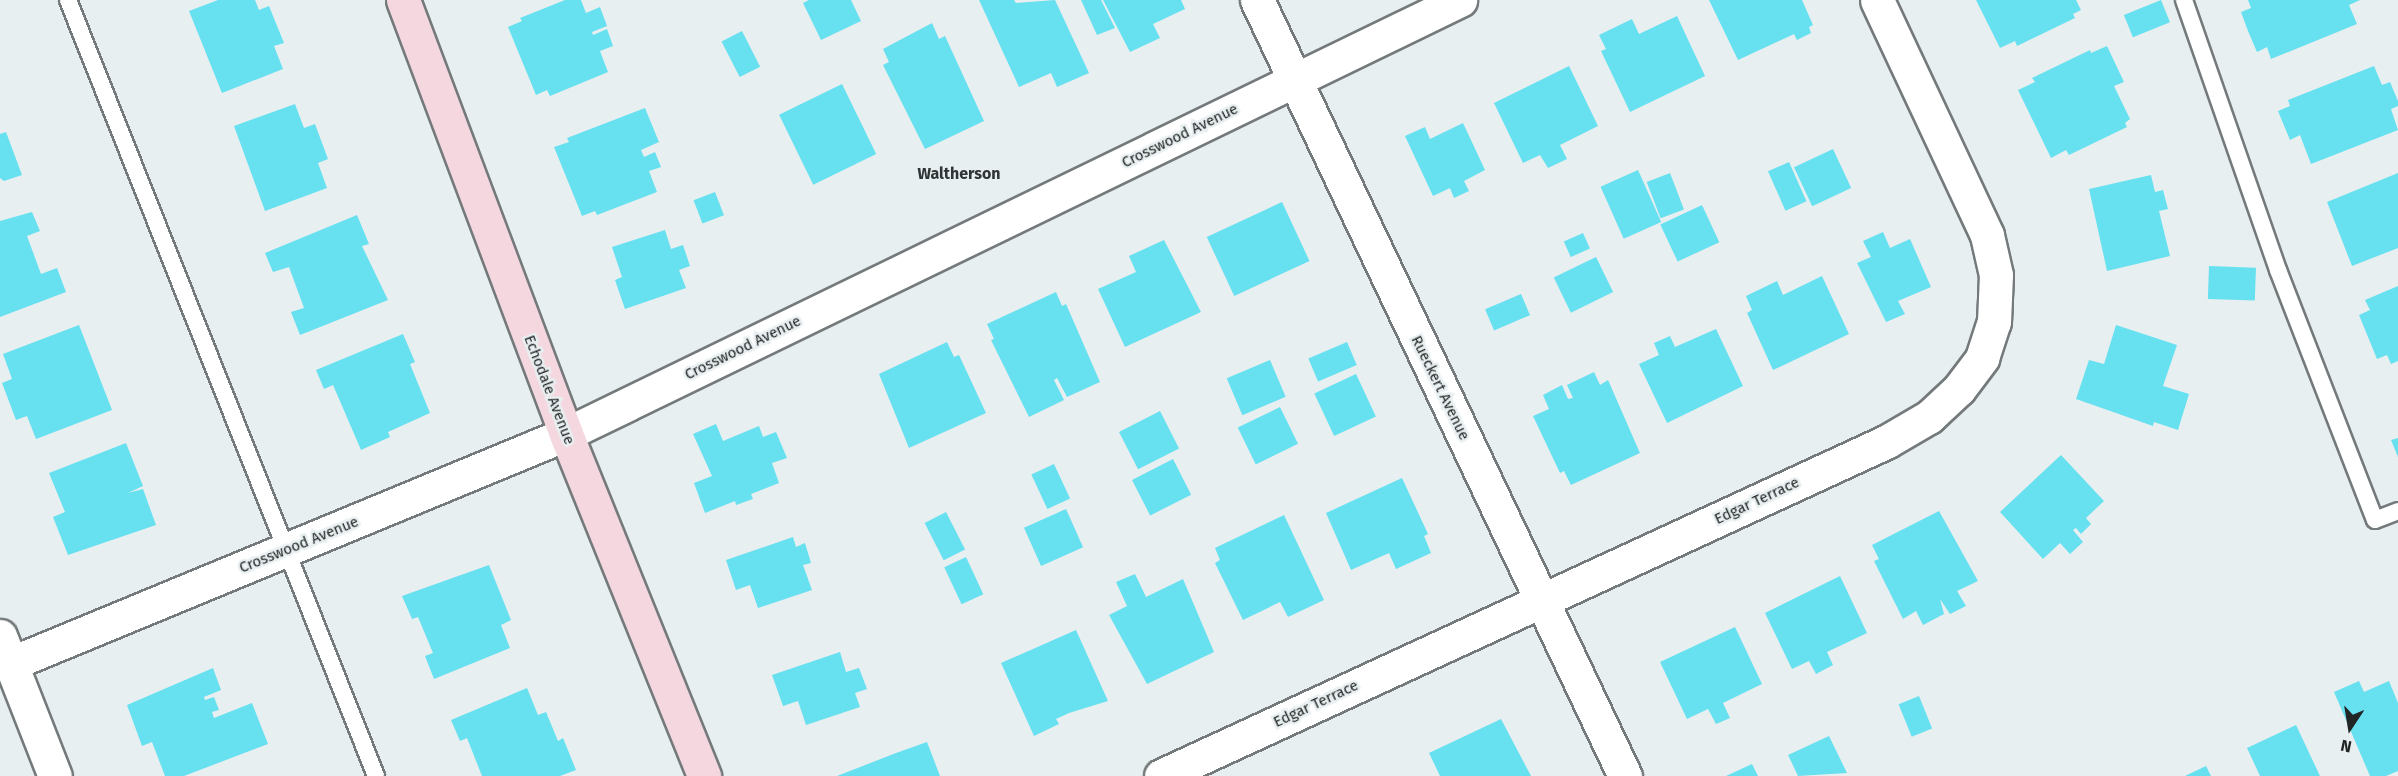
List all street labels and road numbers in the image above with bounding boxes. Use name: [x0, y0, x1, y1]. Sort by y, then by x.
street label: Crosswood Avenue: [1119, 100, 1241, 172]
street label: Crosswood Avenue: [682, 312, 804, 384]
street label: Echodale Avenue: [520, 333, 578, 447]
street label: Rueckert Avenue: [1407, 333, 1473, 443]
street label: Edgar Terrace: [1712, 474, 1802, 528]
street label: Crosswood Avenue: [237, 513, 361, 577]
street label: Edgar Terrace: [1271, 677, 1361, 731]

